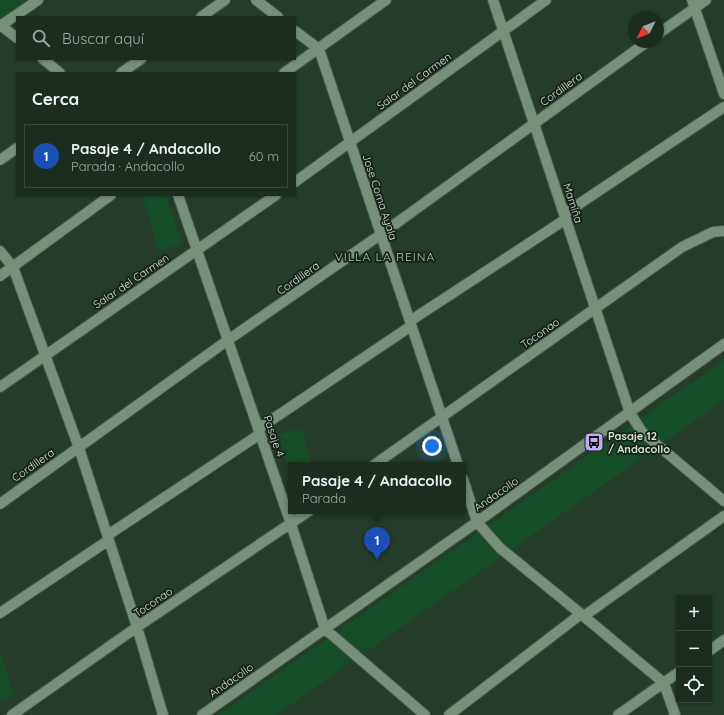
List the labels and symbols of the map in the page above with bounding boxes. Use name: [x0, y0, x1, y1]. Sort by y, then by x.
north arrow: [628, 12, 664, 48]
street label: Salar del Carmen: [374, 49, 454, 113]
street label: Cordillera: [537, 69, 585, 109]
street label: Jose Coma Ayala: [359, 152, 401, 242]
street label: Mamiña: [560, 181, 586, 225]
district label: VILLA LA REINA: [335, 249, 435, 264]
street label: Salar del Carmen: [90, 250, 172, 312]
street label: Cordillera: [274, 258, 322, 298]
street label: Toconao: [518, 314, 562, 351]
street label: Pasaje 4: [260, 413, 288, 459]
place label: Pasaje 12 / Andacollo: [608, 429, 670, 456]
bus stop icon: Pasaje 12 / Andacollo: [583, 431, 605, 453]
your location: [422, 436, 442, 456]
street label: Cordillera: [9, 445, 57, 485]
street label: Andacollo: [471, 474, 521, 514]
pin: 1: [364, 527, 390, 560]
street label: Toconao: [131, 584, 175, 620]
street label: Andacollo: [206, 660, 256, 700]

